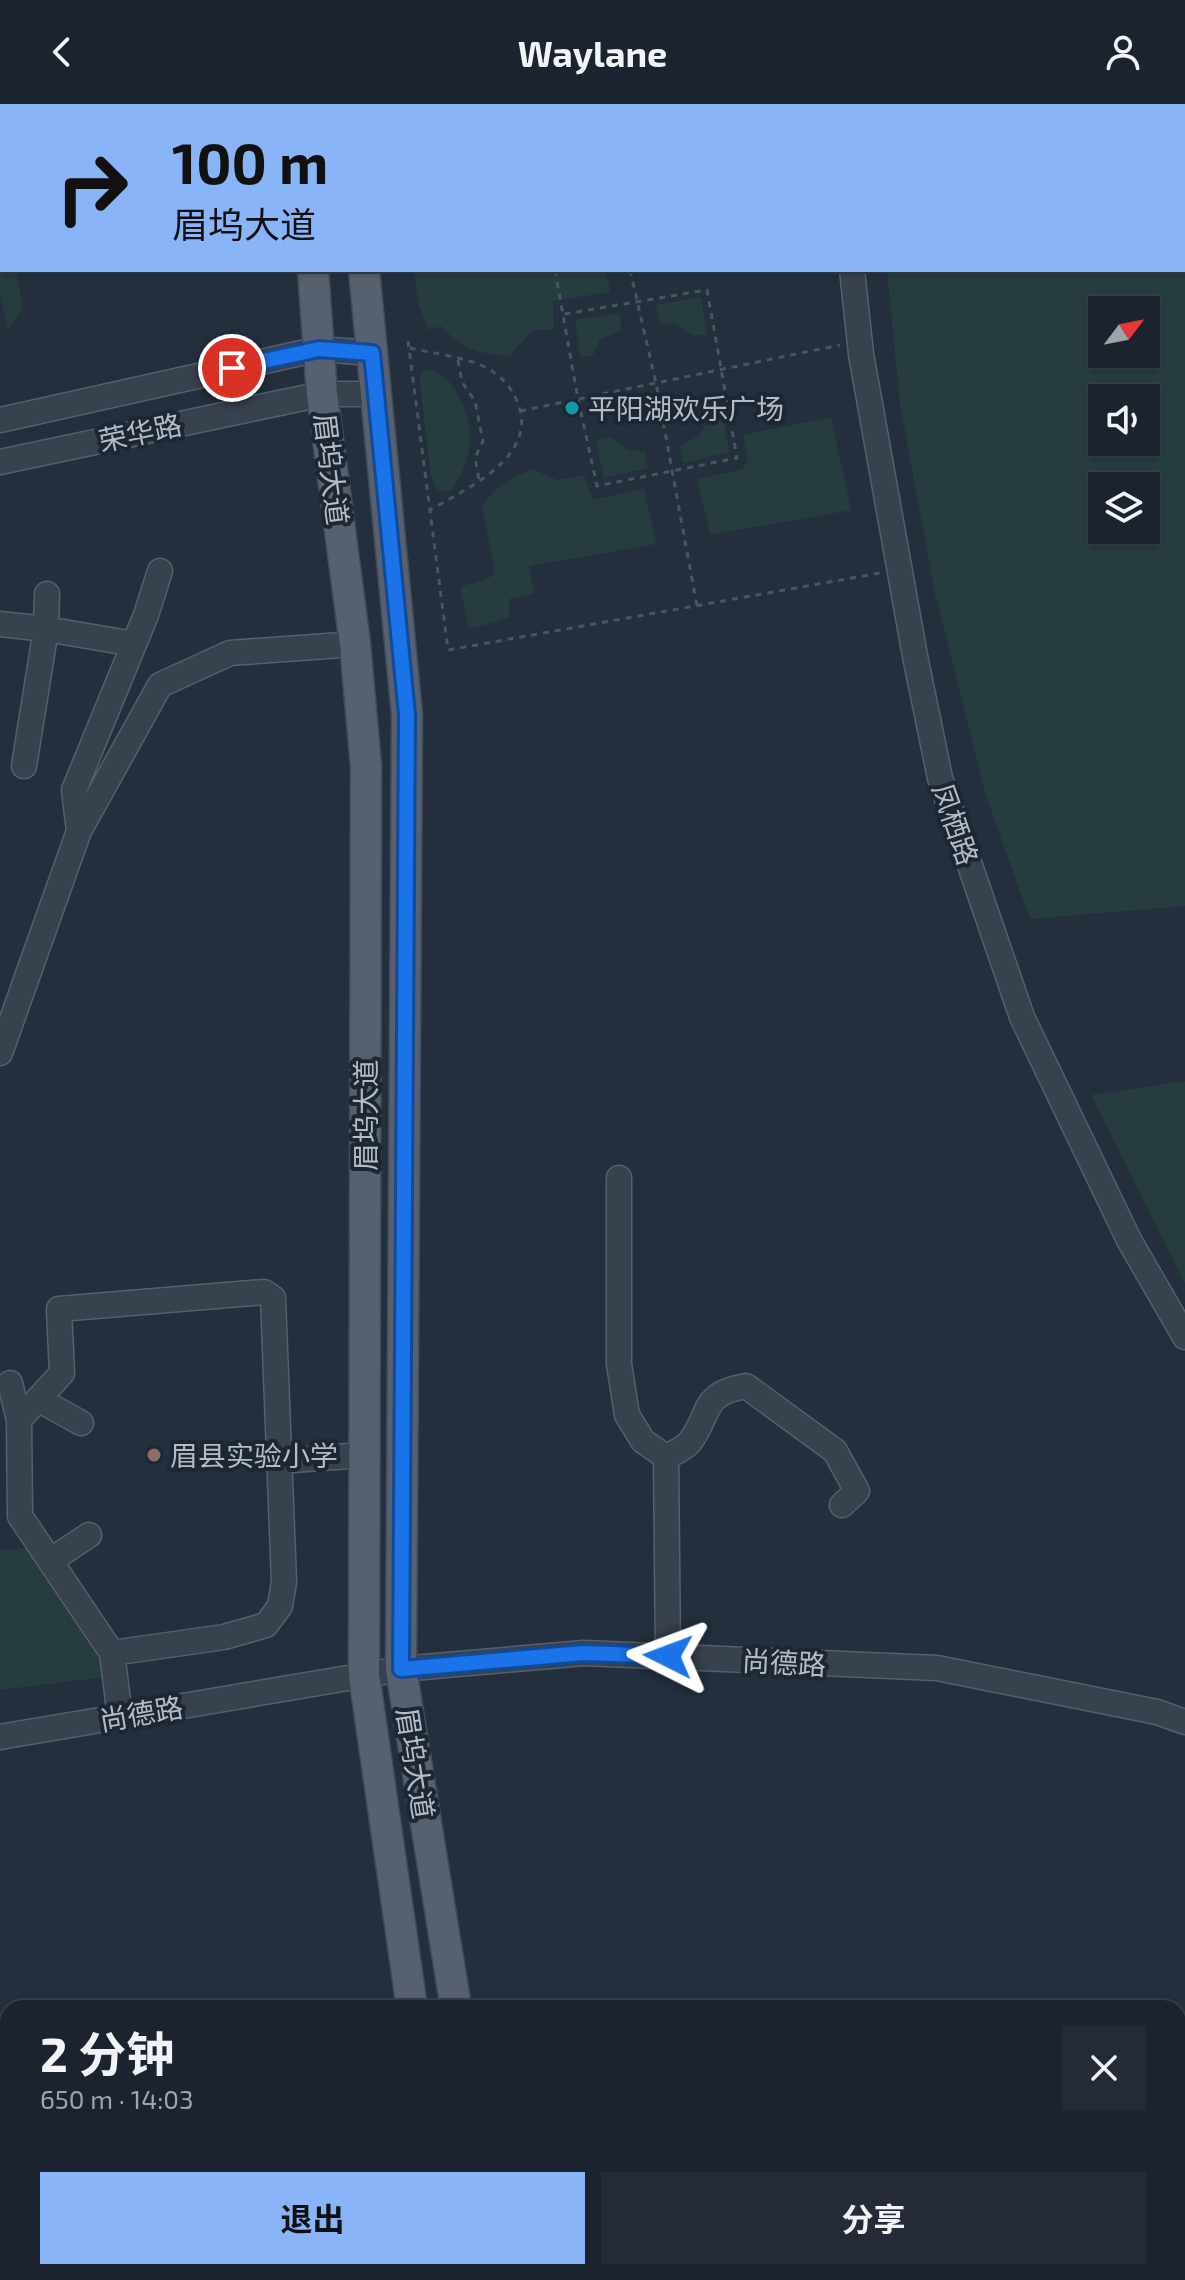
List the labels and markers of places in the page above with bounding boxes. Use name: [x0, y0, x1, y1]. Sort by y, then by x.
pin: [198, 334, 266, 402]
place label: 平阳湖欢乐广场: [588, 391, 784, 425]
marker: 平阳湖欢乐广场: [563, 399, 581, 417]
place label: 眉县实验小学: [170, 1438, 338, 1472]
marker: 眉县实验小学: [145, 1446, 163, 1464]

